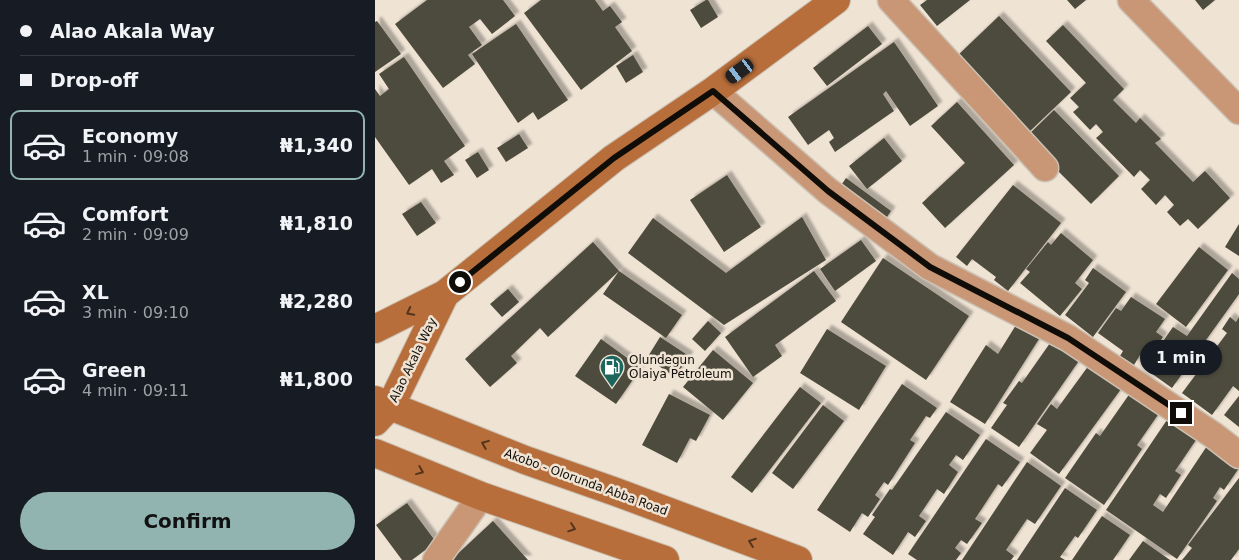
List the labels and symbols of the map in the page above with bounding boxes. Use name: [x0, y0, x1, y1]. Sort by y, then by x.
car: [723, 56, 756, 86]
route start: [449, 271, 471, 293]
one-way arrow: [406, 305, 415, 316]
street label: Alao Akala Way: [386, 315, 440, 405]
callout: 1 min: [1140, 340, 1222, 376]
place label: Olundegun Olaiya Petroleum: [629, 353, 732, 381]
fuel station icon: Olundegun Olaiya Petroleum: [599, 354, 625, 388]
route end: [1170, 402, 1192, 424]
one-way arrow: [482, 440, 490, 450]
street label: Akobo - Olorunda Abba Road: [502, 446, 670, 518]
one-way arrow: [415, 465, 424, 475]
one-way arrow: [568, 522, 576, 532]
one-way arrow: [749, 538, 757, 548]

